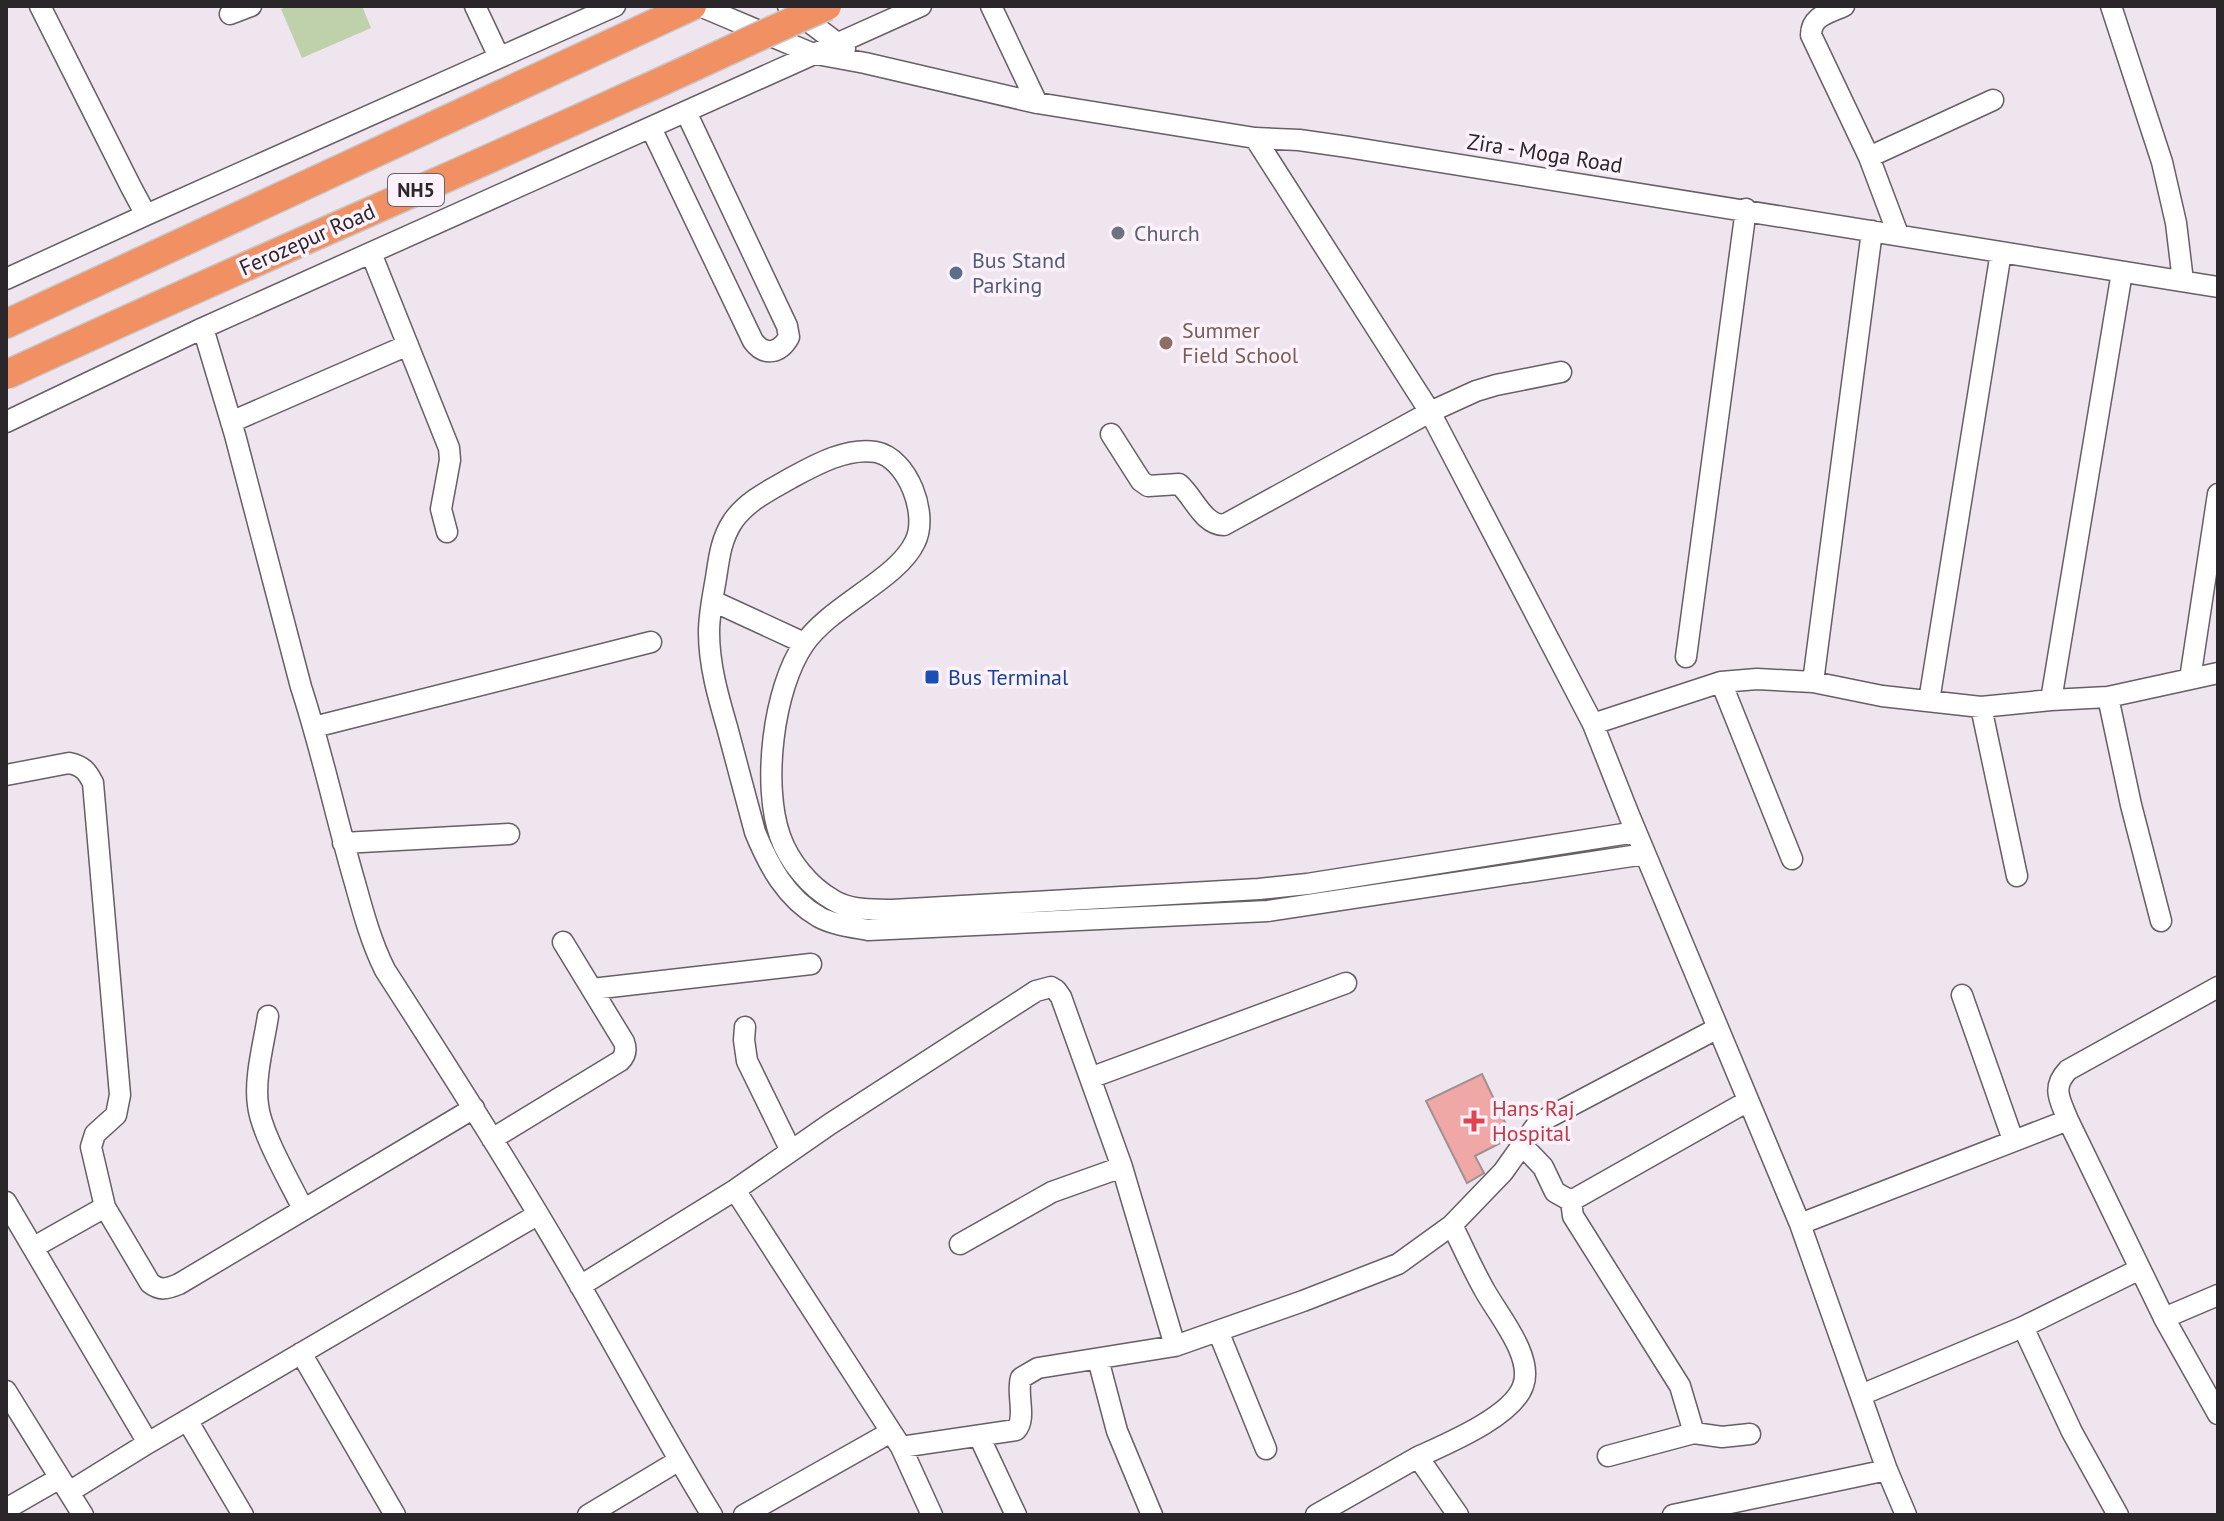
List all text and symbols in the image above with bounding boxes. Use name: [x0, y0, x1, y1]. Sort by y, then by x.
street label: Zira - Moga Road: [1465, 127, 1625, 179]
road number: NH5: [388, 174, 444, 206]
street label: Ferozepur Road: [235, 197, 379, 281]
place label: Church: [1134, 219, 1200, 247]
marker: Church: [1109, 224, 1127, 242]
place label: Bus Stand Parking: [972, 246, 1066, 299]
marker: Bus Stand Parking: [947, 264, 965, 282]
place label: Summer Field School: [1182, 316, 1299, 369]
marker: Summer Field School: [1157, 334, 1175, 352]
place label: Bus Terminal: [948, 663, 1069, 691]
marker: Bus Terminal: [923, 668, 941, 686]
place label: Hans Raj Hospital: [1492, 1094, 1575, 1147]
marker: Hans Raj Hospital: [1463, 1110, 1485, 1132]

